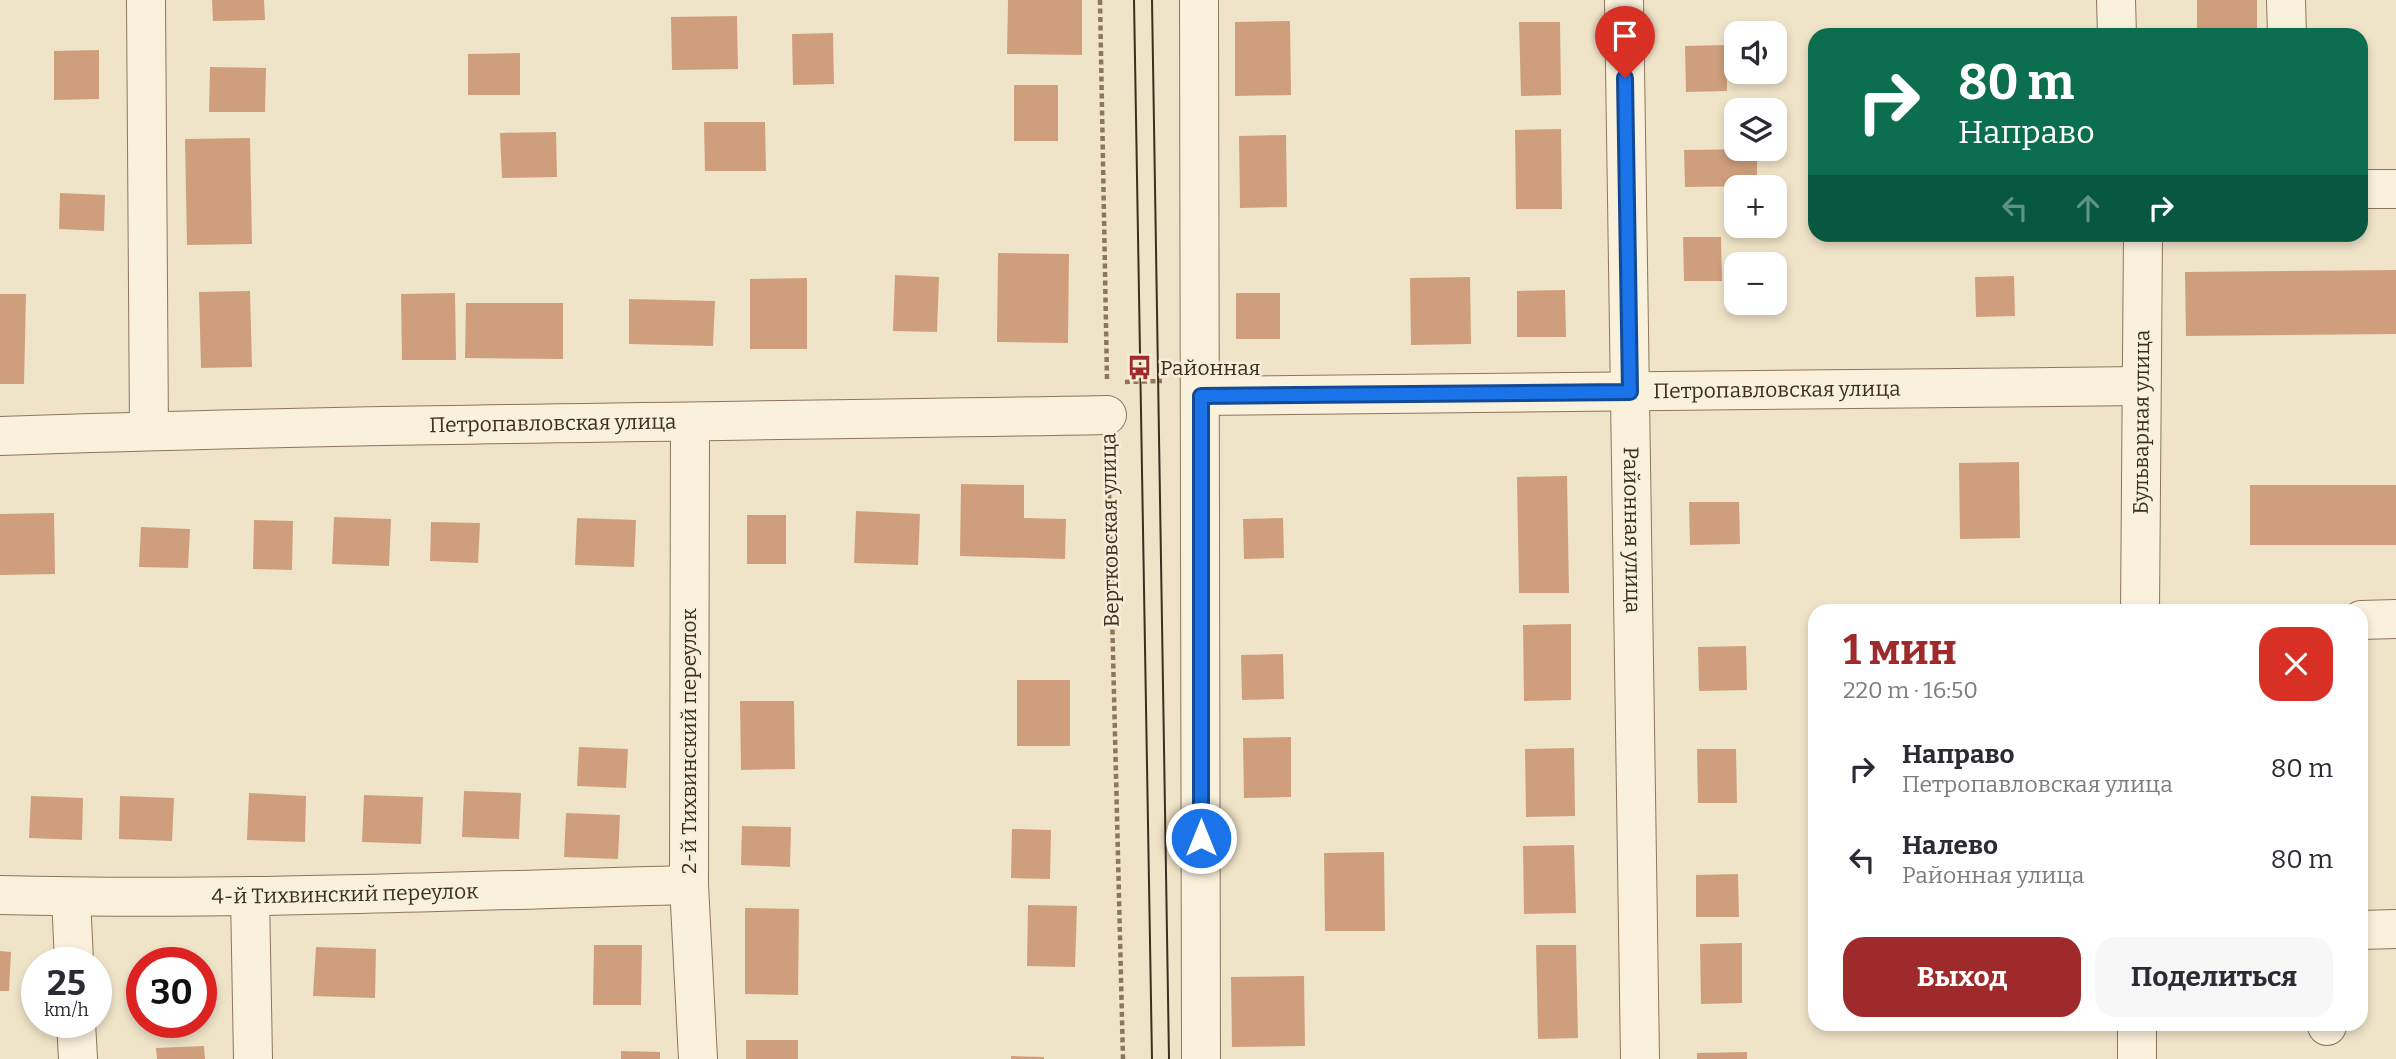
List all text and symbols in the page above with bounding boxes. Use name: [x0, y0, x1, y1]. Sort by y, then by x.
pin: [1595, 6, 1655, 78]
icon: arrive: [1606, 17, 1644, 55]
map controls: [1724, 21, 1787, 315]
button: sound: [1724, 21, 1787, 84]
text: 80 m: [1958, 53, 2074, 112]
icon: right: [1843, 56, 1934, 147]
button: layers: [1724, 98, 1787, 161]
text: Направо: [1958, 113, 2095, 151]
button: +: [1724, 175, 1787, 238]
icon: left: [1996, 189, 2034, 227]
icon: ahead: [2069, 189, 2107, 227]
icon: right: [2142, 189, 2180, 227]
button: −: [1724, 252, 1787, 315]
street label: Бульварная улица: [2128, 329, 2155, 514]
bus stop icon: Районная: [1126, 354, 1154, 382]
place label: Районная: [1160, 355, 1260, 381]
street label: Петропавловская улица: [1653, 376, 1901, 404]
street label: Петропавловская улица: [429, 408, 677, 438]
street label: Вертковская улица: [1095, 432, 1125, 627]
street label: Районная улица: [1618, 446, 1646, 614]
street label: 2-й Тихвинский переулок: [676, 607, 702, 874]
text: 1 мин: [1843, 625, 1957, 675]
button: close: [2259, 627, 2333, 701]
text: 220 m · 16:50: [1843, 676, 1978, 704]
text: Направо: [1902, 739, 2015, 770]
icon: right: [1843, 750, 1881, 788]
text: 80 m: [2271, 753, 2333, 784]
text: Петропавловская улица: [1902, 770, 2173, 798]
position arrow: [1164, 801, 1238, 875]
text: Налево: [1902, 830, 1998, 861]
icon: left: [1843, 841, 1881, 879]
text: 80 m: [2271, 844, 2333, 875]
text: Районная улица: [1902, 861, 2084, 889]
street label: 4-й Тихвинский переулок: [211, 878, 479, 910]
button: Выход: [1843, 937, 2081, 1017]
button: Поделиться: [2095, 937, 2333, 1017]
speed limit sign: 30: [126, 947, 217, 1038]
text: 25: [47, 962, 86, 1004]
text: km/h: [44, 999, 89, 1021]

